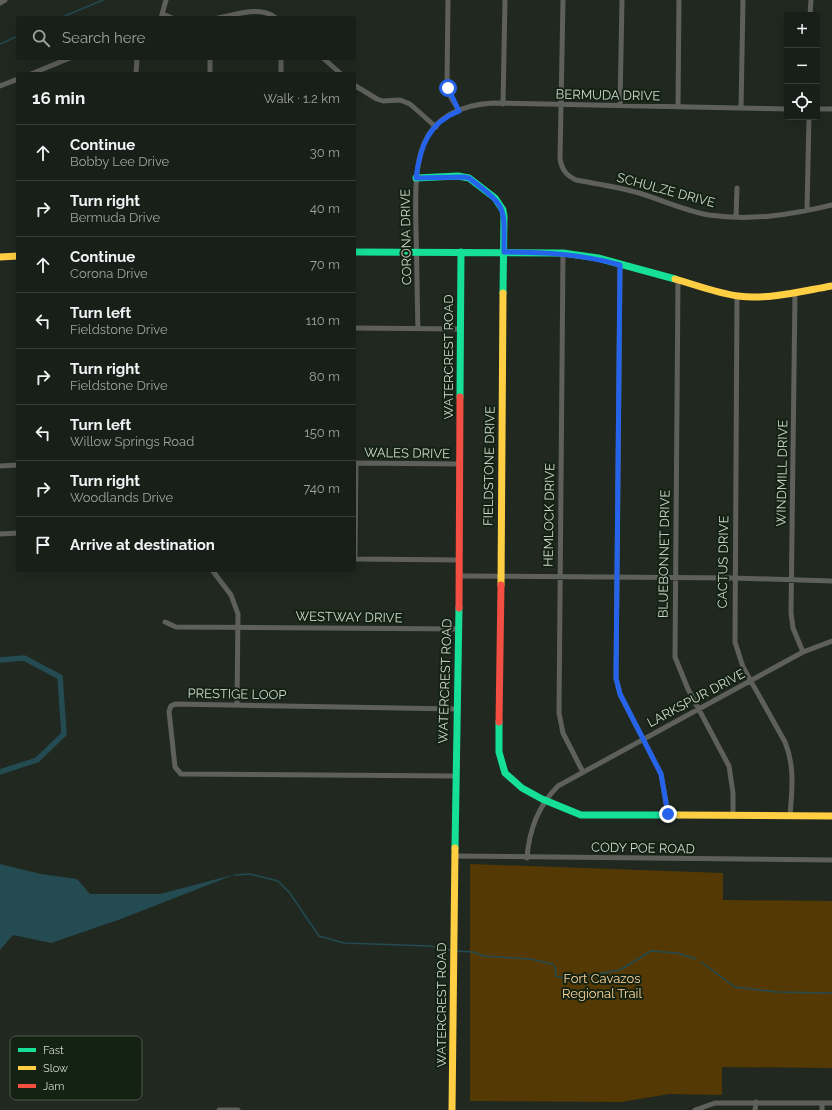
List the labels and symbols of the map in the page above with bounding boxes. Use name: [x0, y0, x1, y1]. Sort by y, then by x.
route start: [439, 79, 457, 97]
street label: BERMUDA DRIVE: [556, 87, 661, 103]
street label: SCHULZE DRIVE: [615, 170, 717, 210]
street label: CORONA DRIVE: [398, 189, 414, 285]
street label: WATERCREST ROAD: [441, 294, 456, 420]
street label: FIELDSTONE DRIVE: [480, 406, 498, 526]
street label: WINDMILL DRIVE: [774, 419, 790, 526]
street label: WALES DRIVE: [364, 445, 450, 461]
street label: HEMLOCK DRIVE: [541, 463, 557, 567]
street label: BLUEBONNET DRIVE: [655, 490, 673, 618]
street label: CACTUS DRIVE: [715, 515, 731, 609]
street label: WESTWAY DRIVE: [295, 609, 403, 625]
street label: WATERCREST ROAD: [435, 618, 455, 744]
street label: LARKSPUR DRIVE: [645, 666, 748, 730]
street label: PRESTIGE LOOP: [187, 686, 287, 702]
route end: [659, 805, 677, 823]
street label: CODY POE ROAD: [591, 840, 695, 856]
street label: WATERCREST ROAD: [434, 942, 449, 1068]
park label: Fort Cavazos Regional Trail: [562, 971, 642, 1001]
legend: [10, 1036, 142, 1100]
text: Fast: [43, 1044, 64, 1057]
text: Slow: [43, 1062, 68, 1075]
text: Jam: [43, 1080, 64, 1093]

